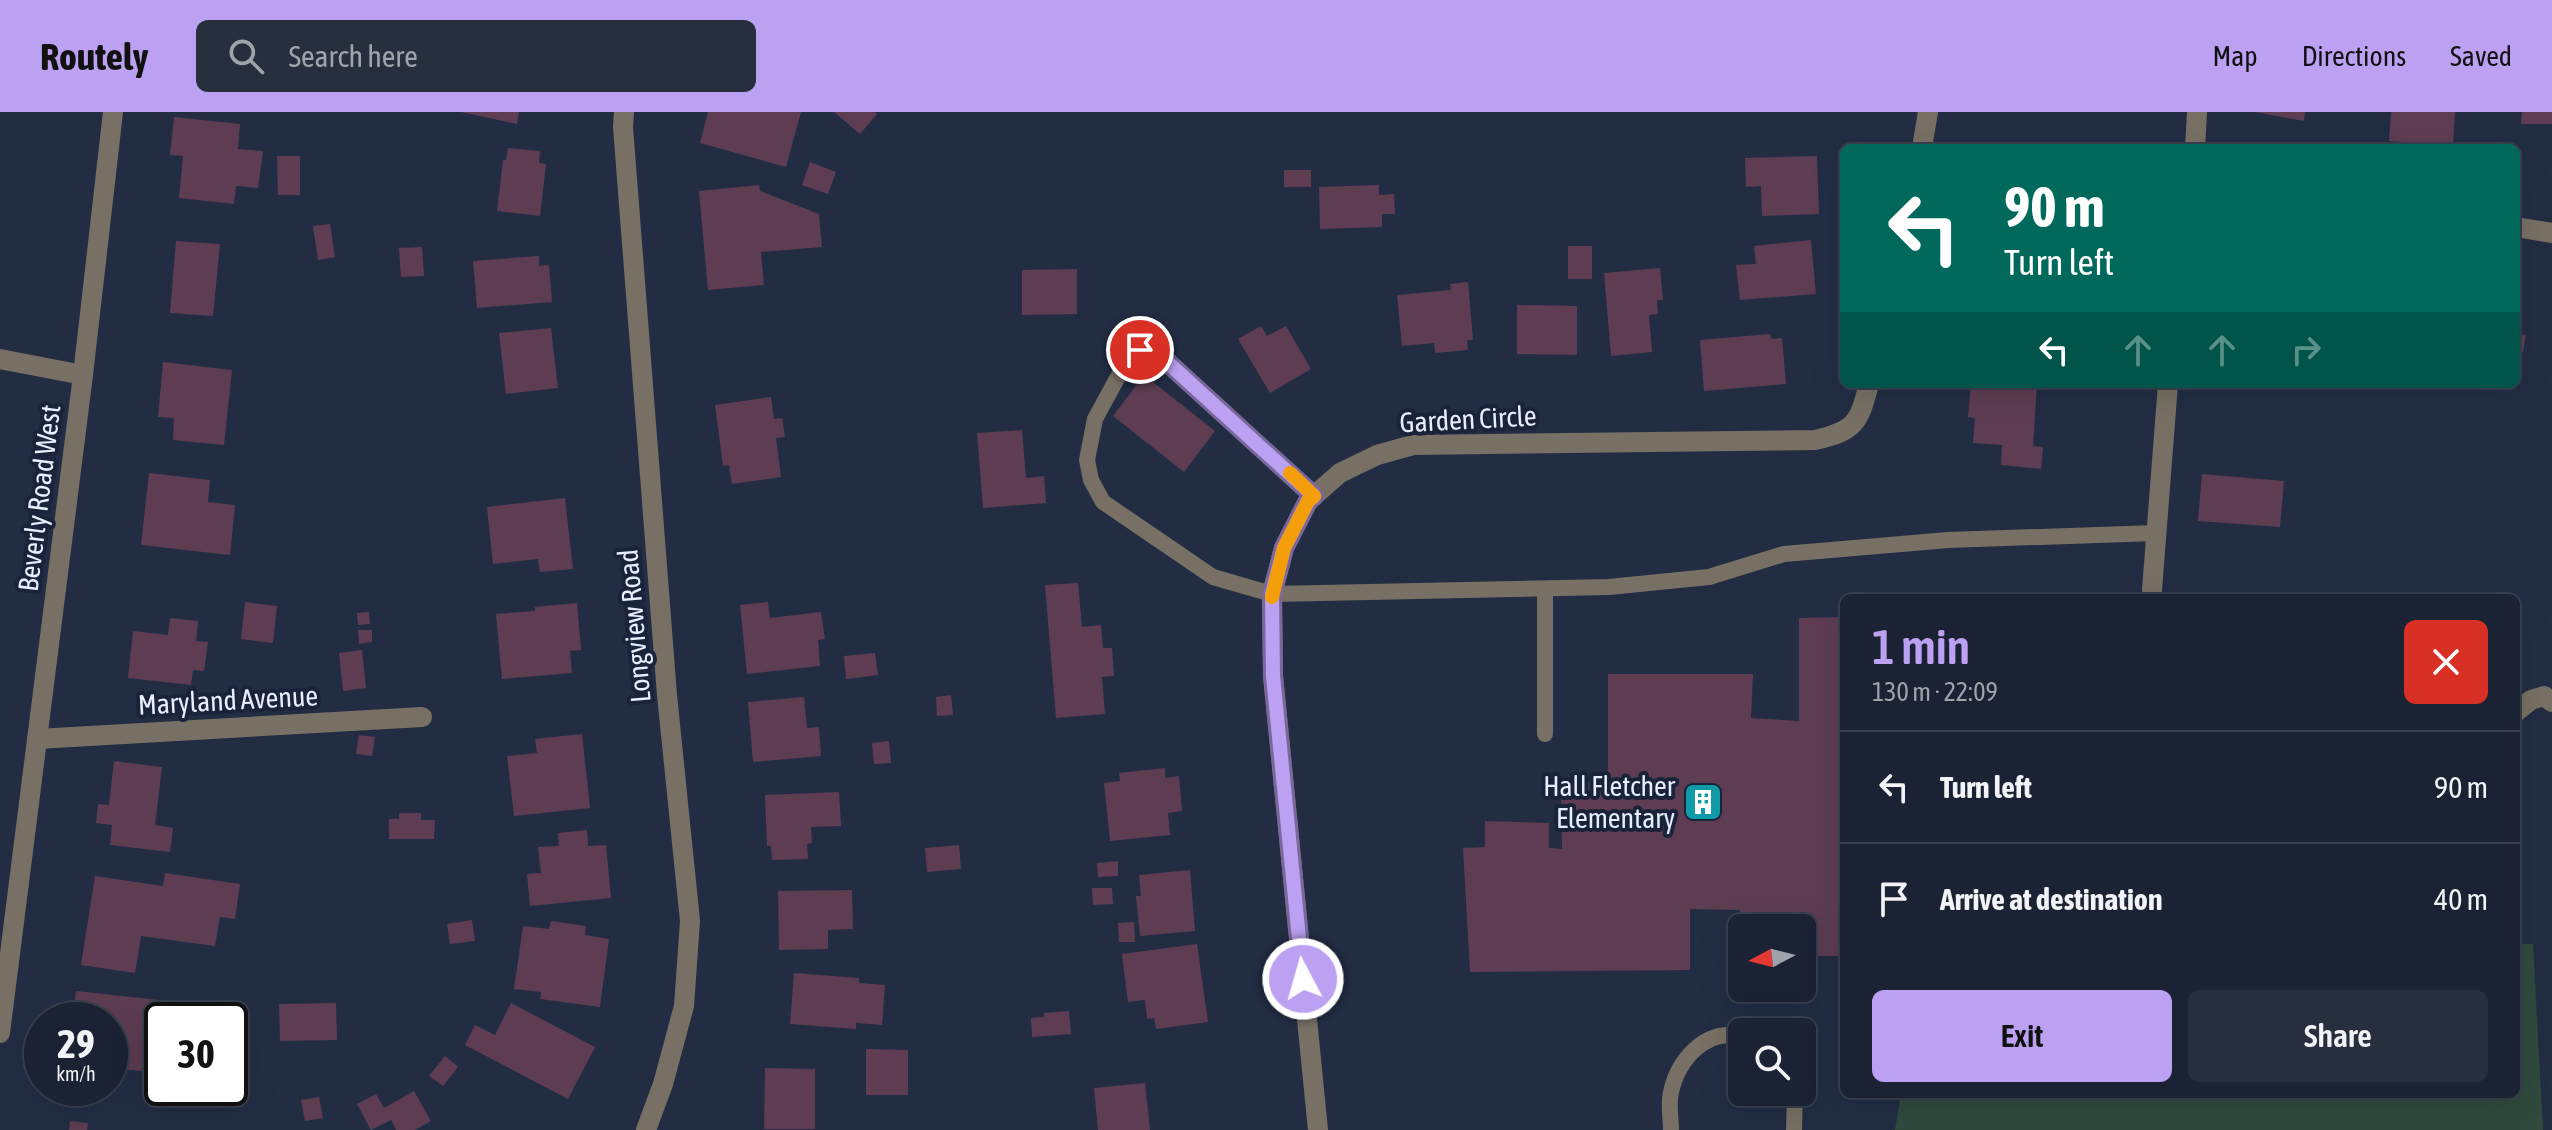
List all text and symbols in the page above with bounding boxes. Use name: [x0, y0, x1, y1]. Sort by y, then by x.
search box: [196, 20, 756, 92]
icon: search: [224, 34, 268, 78]
text: Routely: [40, 35, 148, 78]
text: Search here: [288, 39, 418, 73]
text: Map: [2213, 40, 2258, 72]
text: Directions: [2302, 40, 2406, 72]
text: Saved: [2450, 40, 2512, 72]
text: 90 m: [2004, 175, 2105, 239]
icon: left: [1872, 176, 1976, 280]
text: Turn left: [2004, 241, 2114, 283]
pin: [1106, 316, 1174, 384]
icon: arrive: [1118, 328, 1162, 372]
icon: left: [2032, 328, 2076, 372]
icon: ahead: [2116, 328, 2160, 372]
icon: ahead: [2200, 328, 2244, 372]
icon: right: [2284, 328, 2328, 372]
street label: Garden Circle: [1399, 399, 1537, 439]
street label: Beverly Road West: [12, 403, 66, 593]
street label: Longview Road: [611, 548, 657, 704]
text: 1 min: [1872, 619, 1970, 674]
button: close: [2404, 620, 2488, 704]
text: 130 m · 22:09: [1872, 677, 1998, 707]
street label: Maryland Avenue: [137, 679, 319, 721]
icon: left: [1872, 765, 1916, 809]
place label: Hall Fletcher Elementary: [1543, 770, 1676, 834]
text: Turn left: [1940, 770, 2032, 804]
text: 90 m: [2434, 770, 2488, 804]
building icon: Hall Fletcher Elementary: [1682, 781, 1724, 823]
icon: arrive: [1872, 877, 1916, 921]
text: Arrive at destination: [1940, 882, 2162, 916]
text: 40 m: [2434, 882, 2488, 916]
north arrow: [1728, 914, 1816, 1002]
map controls: [1728, 914, 1816, 1106]
position arrow: [1261, 937, 1345, 1021]
button: Exit: [1872, 990, 2172, 1082]
button: Share: [2188, 990, 2488, 1082]
speed limit sign: 30: [144, 1002, 248, 1106]
button: search: [1728, 1018, 1816, 1106]
text: 29: [57, 1021, 95, 1066]
text: km/h: [56, 1062, 96, 1085]

